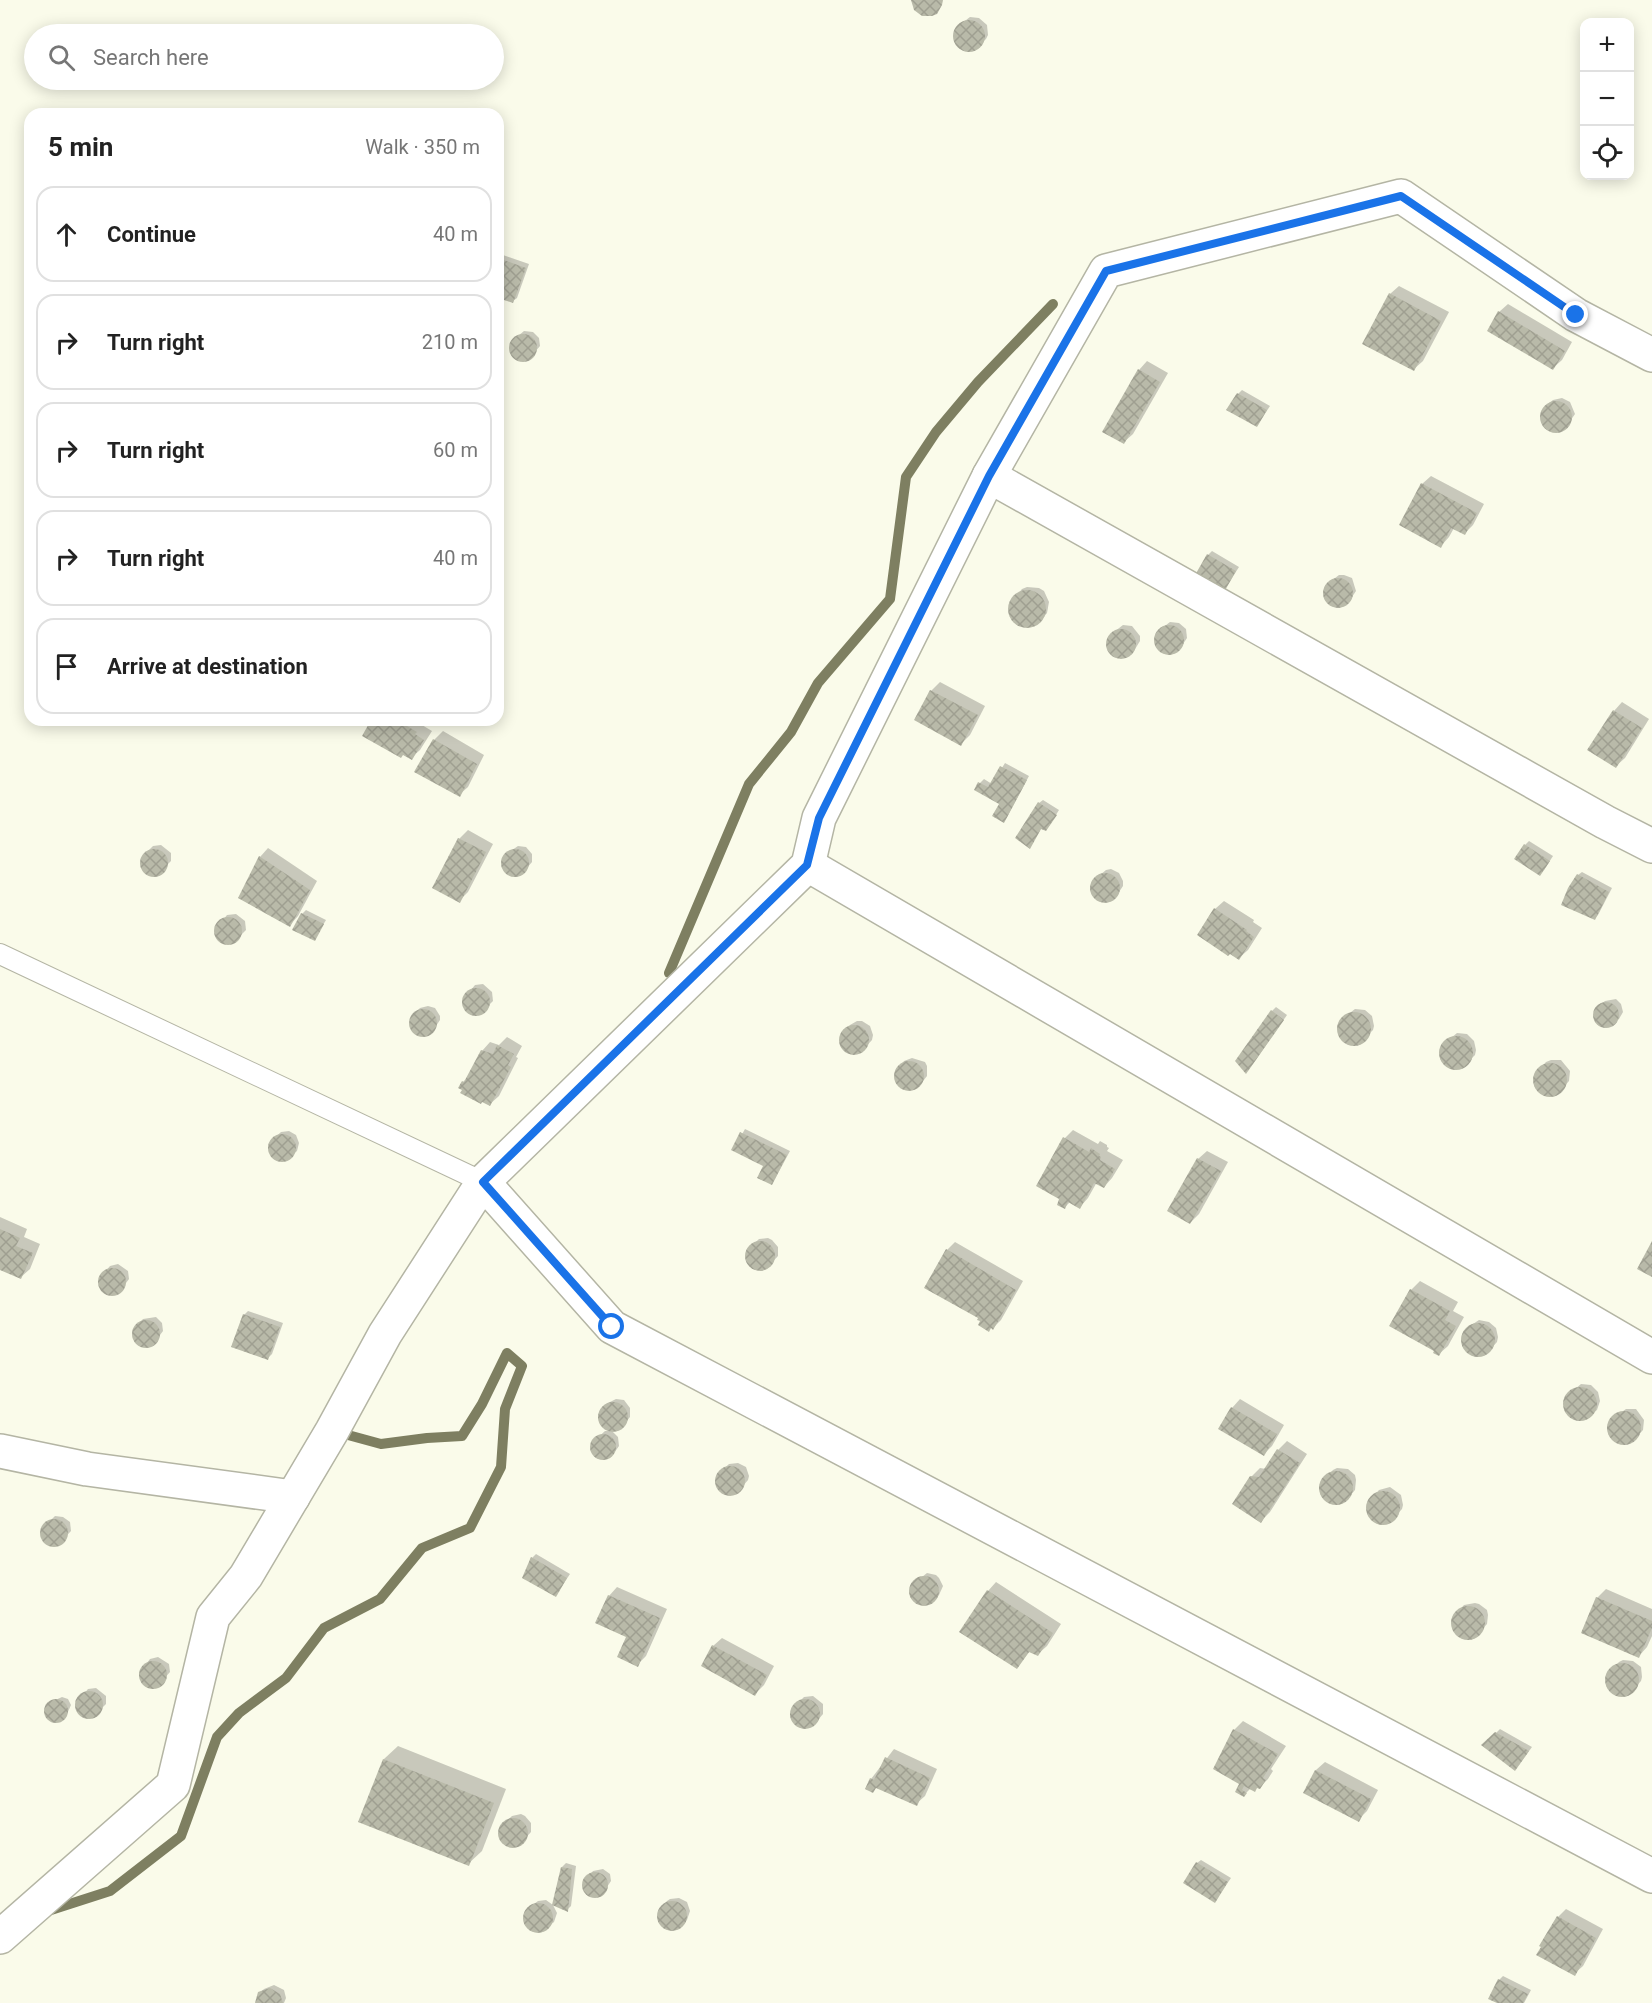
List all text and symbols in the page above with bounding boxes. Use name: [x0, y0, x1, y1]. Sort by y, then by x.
map controls: [1580, 18, 1634, 180]
button: +: [1580, 18, 1634, 72]
search box: [24, 24, 504, 90]
icon: search: [45, 41, 78, 74]
text: Search here: [93, 45, 209, 70]
button: −: [1580, 72, 1634, 126]
button: locate: [1580, 126, 1634, 180]
text: 5 min: [48, 132, 113, 162]
text: Walk · 350 m: [365, 135, 480, 159]
icon: ahead: [50, 218, 83, 251]
text: Continue: [107, 222, 196, 247]
text: 40 m: [433, 222, 478, 246]
route end: [1562, 301, 1588, 327]
icon: right: [50, 326, 83, 359]
text: Turn right: [107, 330, 204, 355]
text: 210 m: [422, 330, 478, 354]
icon: right: [50, 434, 83, 467]
text: Turn right: [107, 438, 204, 463]
text: 60 m: [433, 438, 478, 462]
icon: right: [50, 542, 83, 575]
text: Turn right: [107, 546, 204, 571]
text: 40 m: [433, 546, 478, 570]
icon: arrive: [50, 650, 83, 683]
text: Arrive at destination: [107, 654, 308, 679]
route start: [598, 1313, 624, 1339]

